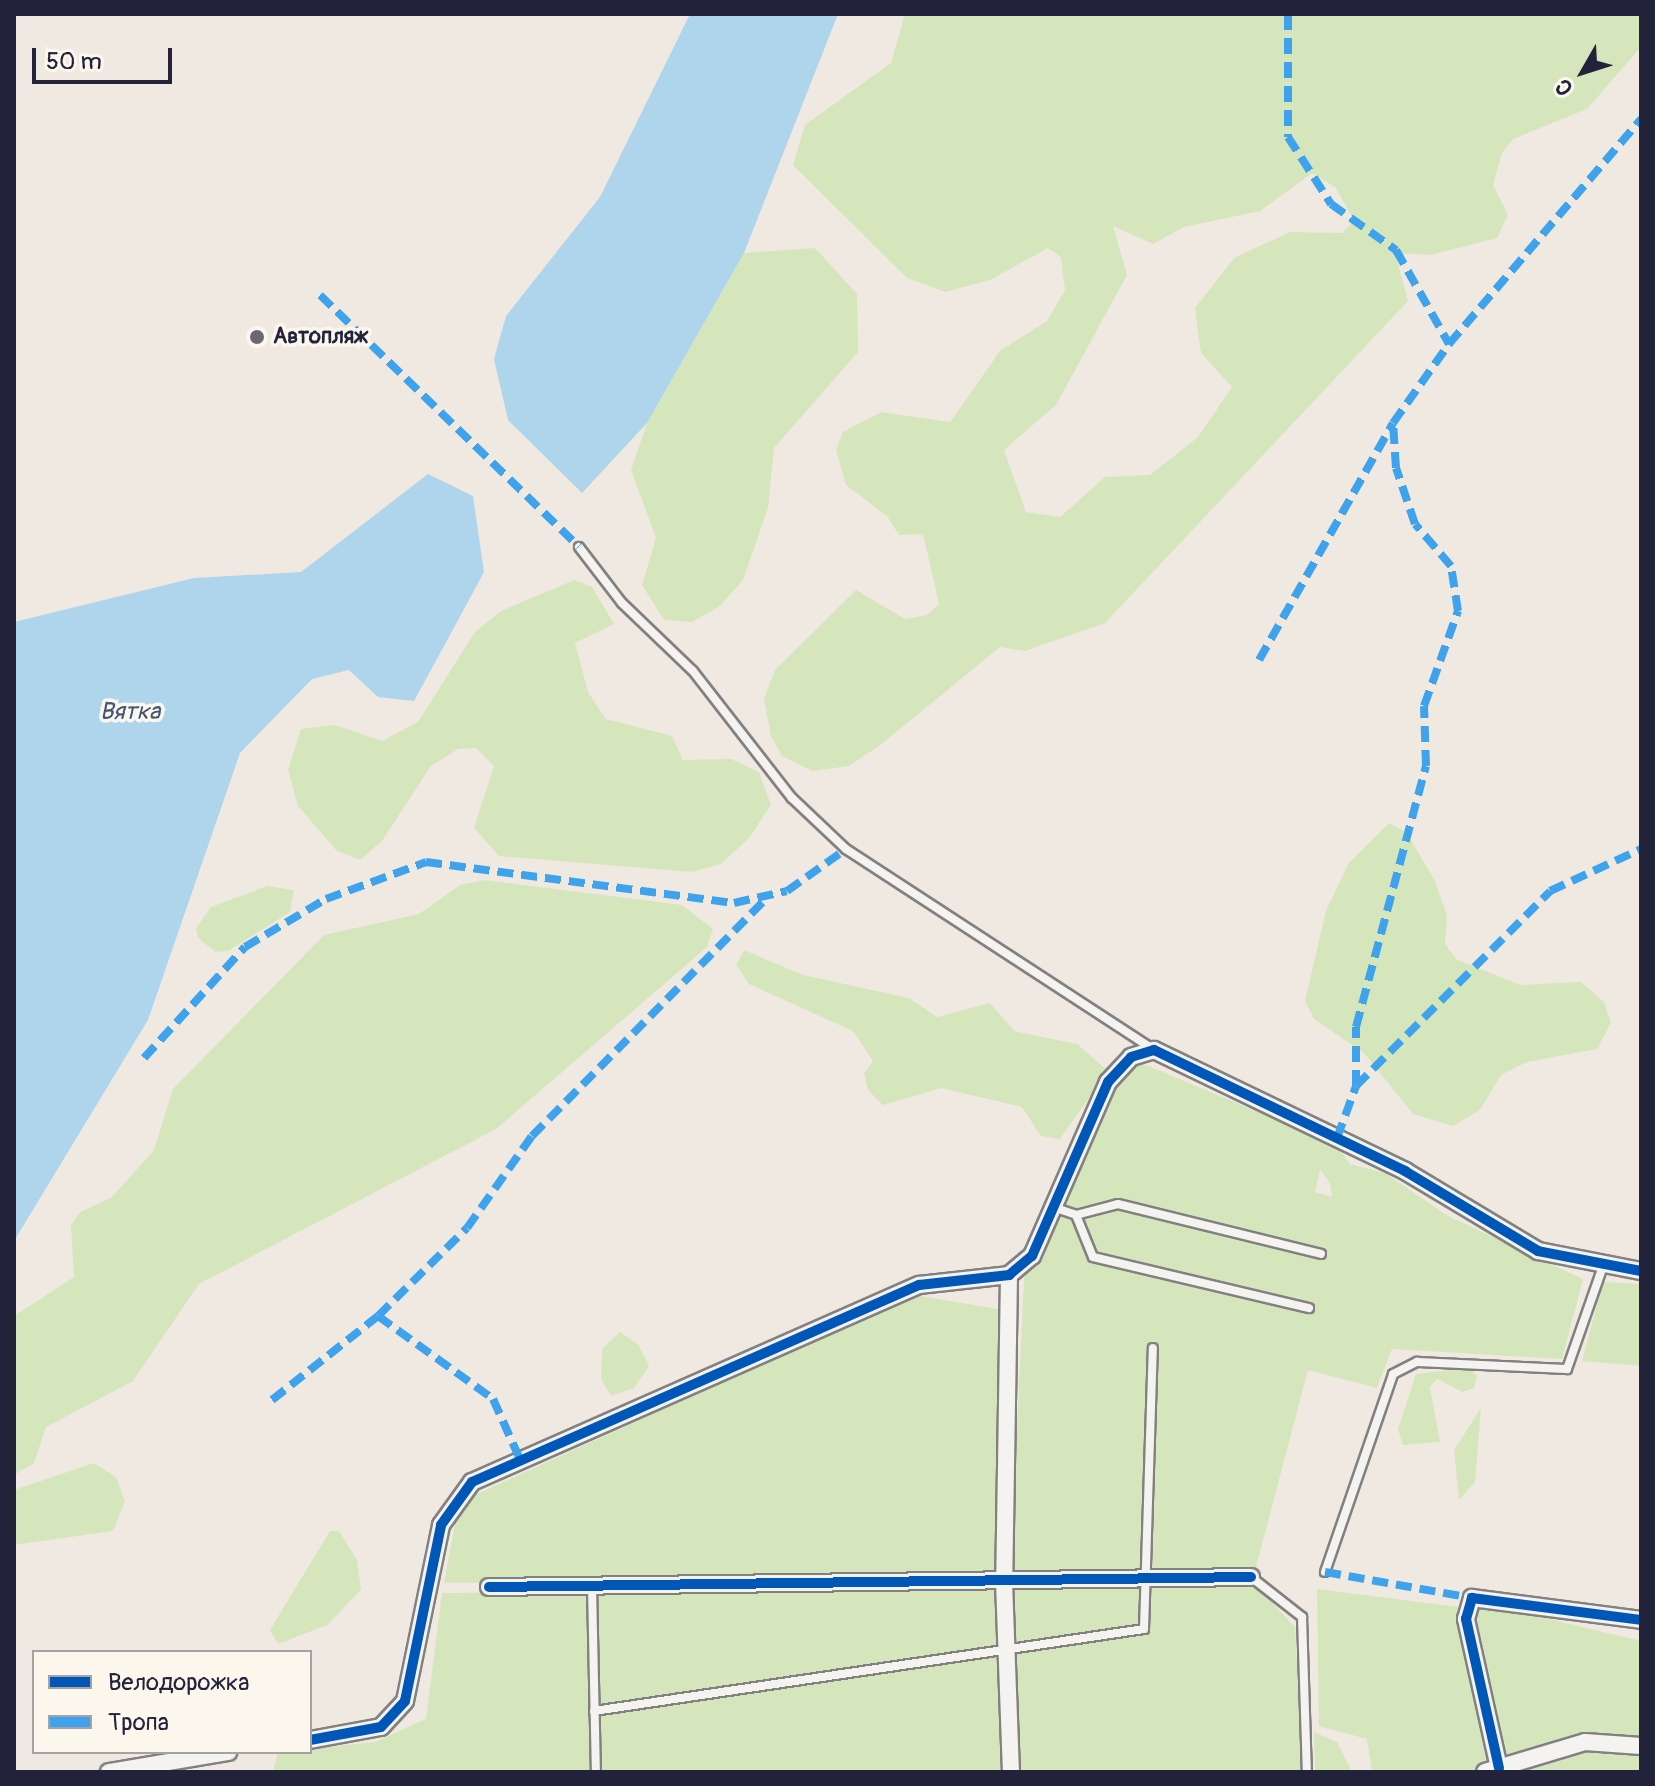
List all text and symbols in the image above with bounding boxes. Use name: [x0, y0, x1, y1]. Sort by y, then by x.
scale bar: [36, 32, 176, 82]
north arrow: [1543, 32, 1623, 112]
text: 50 m: [46, 47, 102, 76]
text: С: [1549, 73, 1580, 101]
place label: Автопляж: [273, 324, 368, 350]
marker: Автопляж: [248, 328, 266, 346]
water label: Вятка: [100, 698, 160, 726]
legend: [32, 1650, 312, 1754]
text: Велодорожка: [108, 1668, 249, 1697]
text: Тропа: [108, 1708, 169, 1737]

